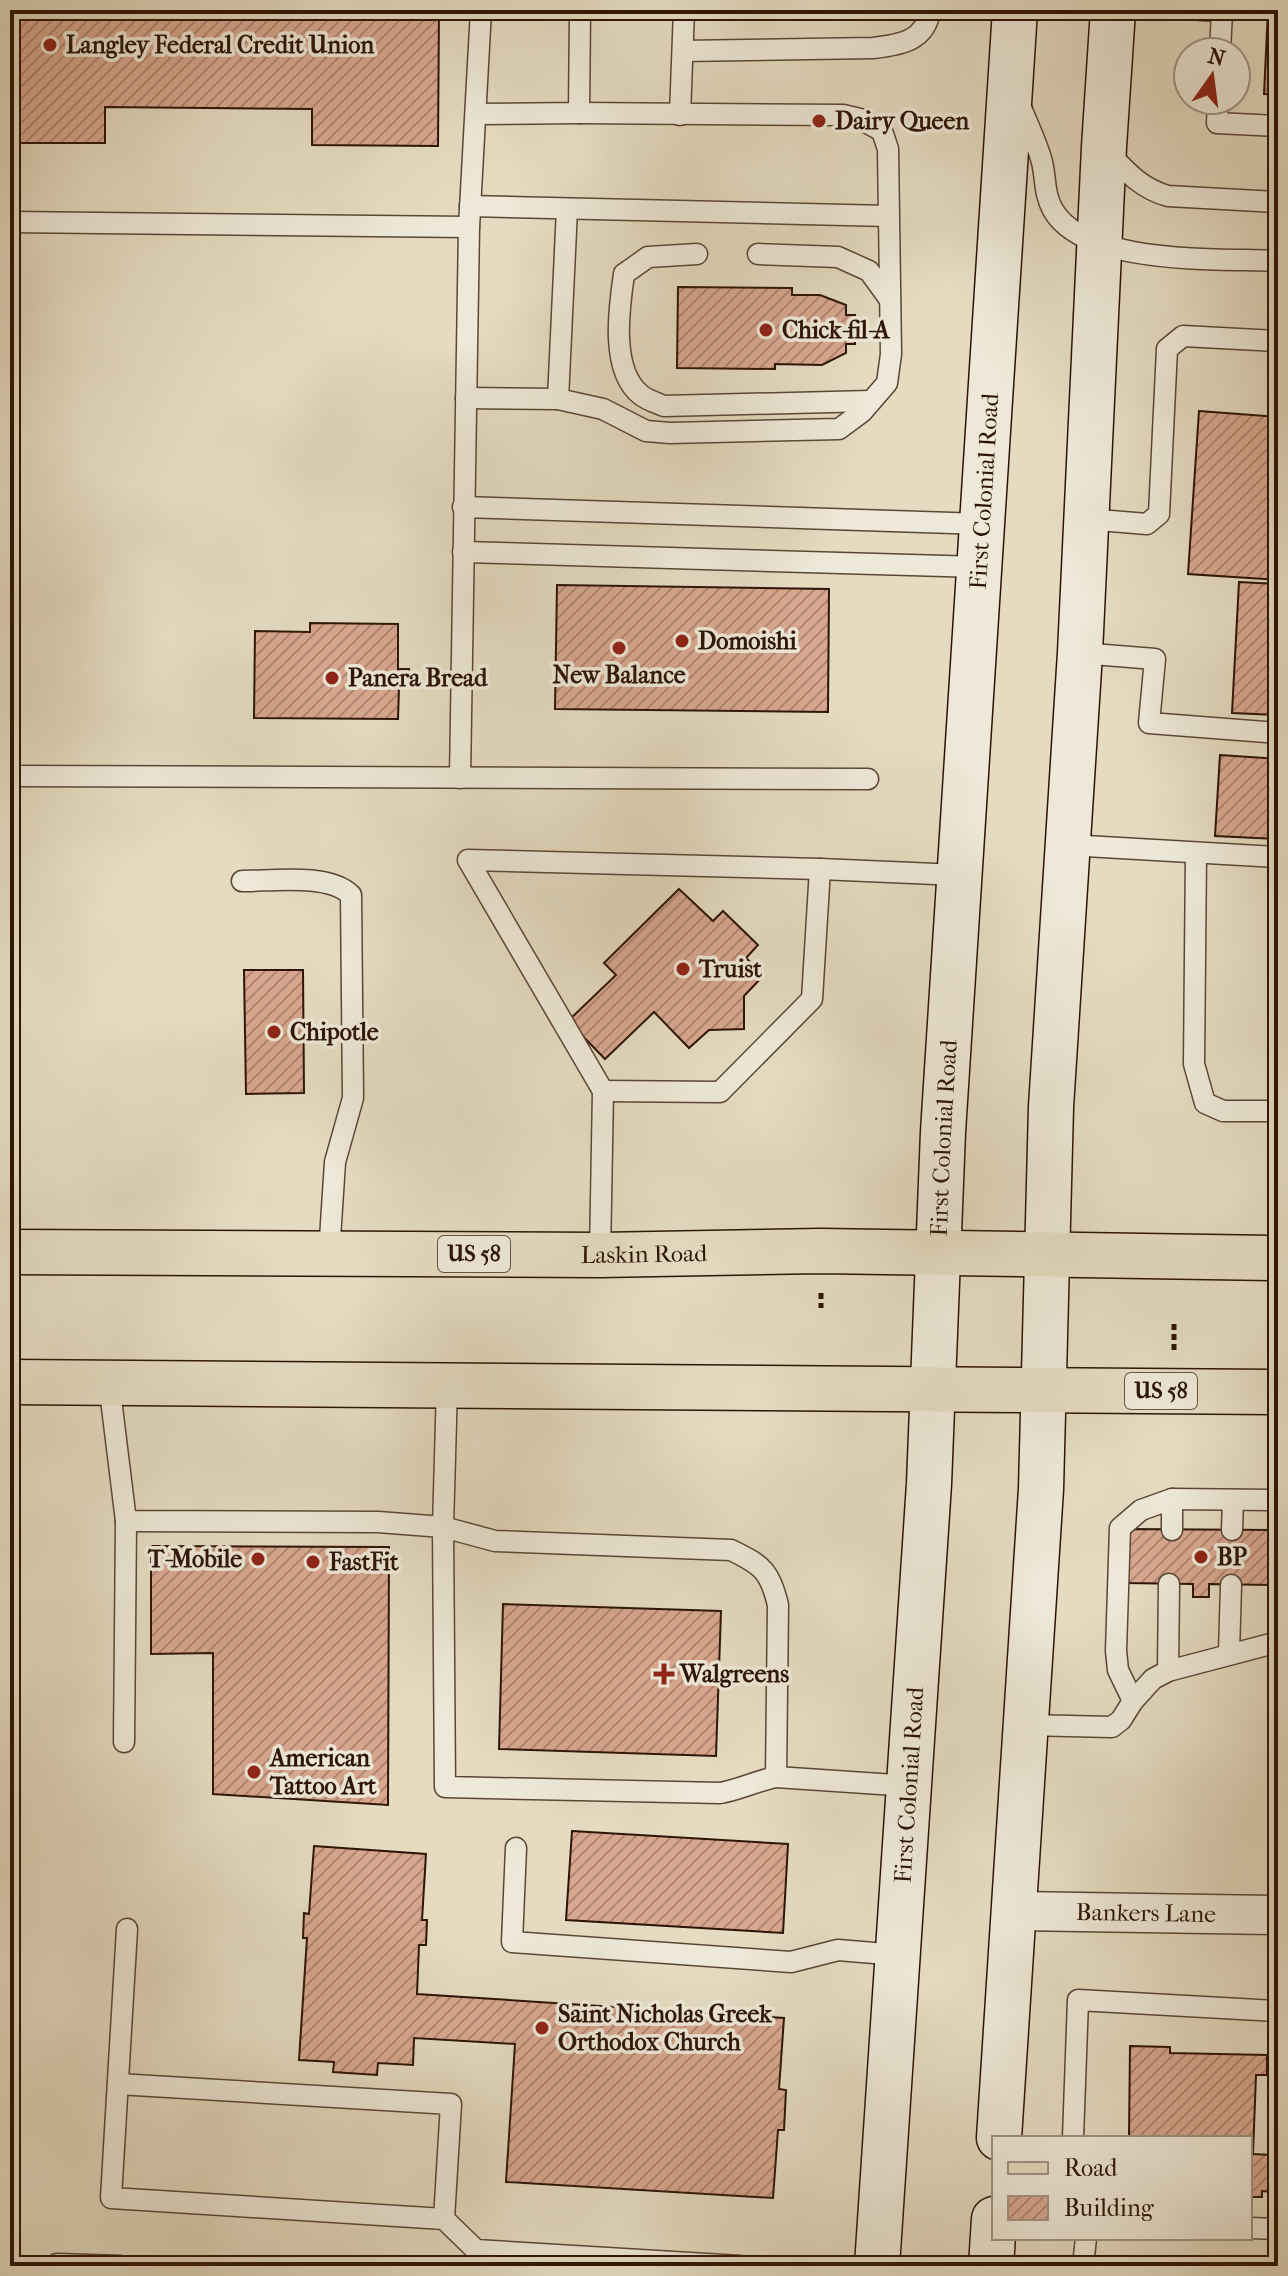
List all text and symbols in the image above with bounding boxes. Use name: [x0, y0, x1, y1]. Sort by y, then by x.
place label: Langley Federal Credit Union: [66, 31, 375, 59]
marker: Langley Federal Credit Union: [41, 36, 59, 54]
north arrow: [1172, 36, 1252, 116]
text: N: [1205, 43, 1228, 72]
place label: Dairy Queen: [835, 107, 970, 135]
marker: Dairy Queen: [810, 112, 828, 130]
place label: Chick-fil-A: [782, 316, 891, 344]
marker: Chick-fil-A: [757, 321, 775, 339]
street label: First Colonial Road: [964, 391, 1004, 590]
place label: Domoishi: [698, 627, 798, 655]
marker: Domoishi: [673, 632, 691, 650]
marker: New Balance: [610, 639, 628, 657]
place label: New Balance: [552, 661, 686, 689]
place label: Panera Bread: [348, 664, 488, 692]
marker: Panera Bread: [323, 669, 341, 687]
place label: Truist: [698, 955, 762, 983]
marker: Truist: [674, 960, 692, 978]
place label: Chipotle: [290, 1018, 379, 1046]
marker: Chipotle: [265, 1023, 283, 1041]
street label: First Colonial Road: [925, 1038, 963, 1237]
road number: US 58: [438, 1236, 510, 1272]
street label: Laskin Road: [581, 1239, 708, 1269]
road number: US 58: [1125, 1373, 1197, 1409]
place label: BP: [1217, 1543, 1247, 1571]
place label: T-Mobile: [147, 1545, 242, 1573]
place label: FastFit: [328, 1548, 399, 1576]
marker: BP: [1192, 1548, 1210, 1566]
marker: T-Mobile: [249, 1550, 267, 1568]
marker: FastFit: [304, 1553, 322, 1571]
place label: Walgreens: [679, 1660, 789, 1688]
marker: Walgreens: [655, 1665, 673, 1683]
street label: First Colonial Road: [888, 1685, 930, 1884]
place label: American Tattoo Art: [268, 1744, 377, 1800]
marker: American Tattoo Art: [245, 1763, 263, 1781]
street label: Bankers Lane: [1076, 1898, 1216, 1928]
place label: Saint Nicholas Greek Orthodox Church: [558, 2000, 772, 2056]
marker: Saint Nicholas Greek Orthodox Church: [533, 2019, 551, 2037]
legend: [992, 2136, 1252, 2240]
text: Road: [1064, 2154, 1118, 2182]
text: Building: [1064, 2194, 1155, 2222]

